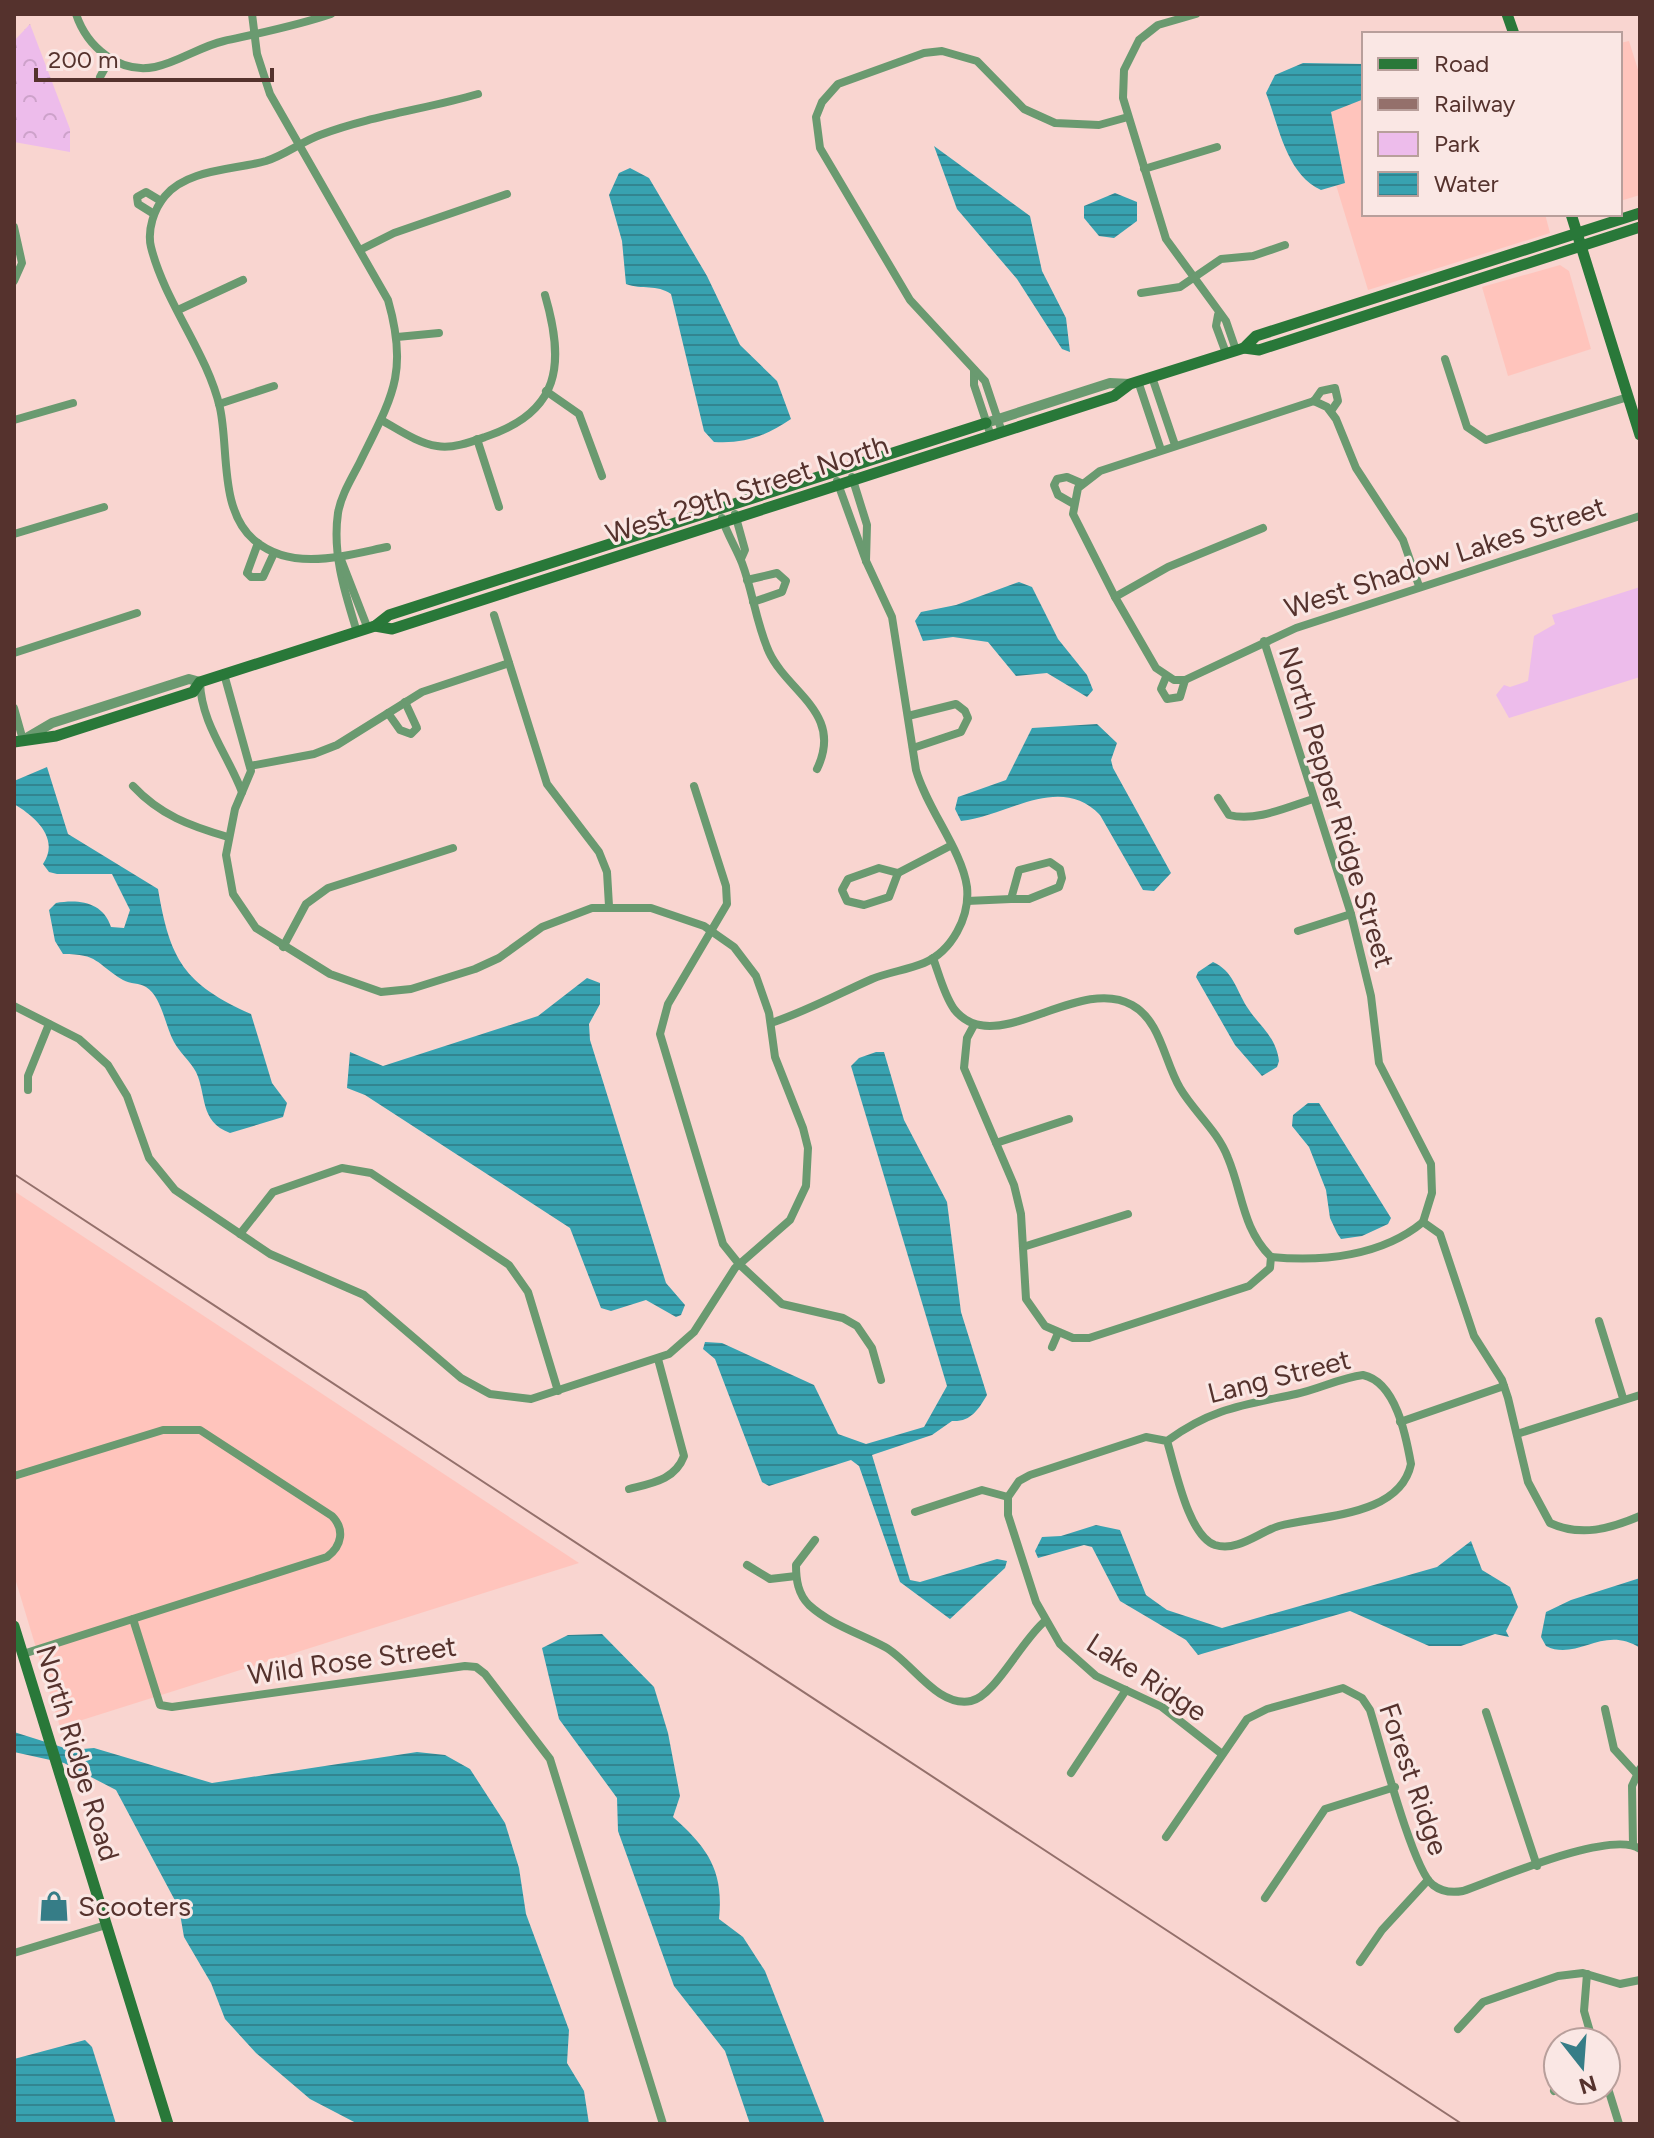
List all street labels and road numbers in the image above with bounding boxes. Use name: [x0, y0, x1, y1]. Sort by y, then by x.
street label: West 29th Street North: [601, 427, 893, 551]
street label: West Shadow Lakes Street: [1280, 489, 1610, 625]
street label: North Pepper Ridge Street: [1272, 642, 1402, 972]
street label: Lang Street: [1204, 1342, 1354, 1410]
street label: Lake Ridge: [1081, 1626, 1213, 1728]
street label: Wild Rose Street: [246, 1629, 458, 1691]
street label: North Ridge Road: [29, 1641, 127, 1865]
street label: Forest Ridge: [1372, 1698, 1456, 1860]

